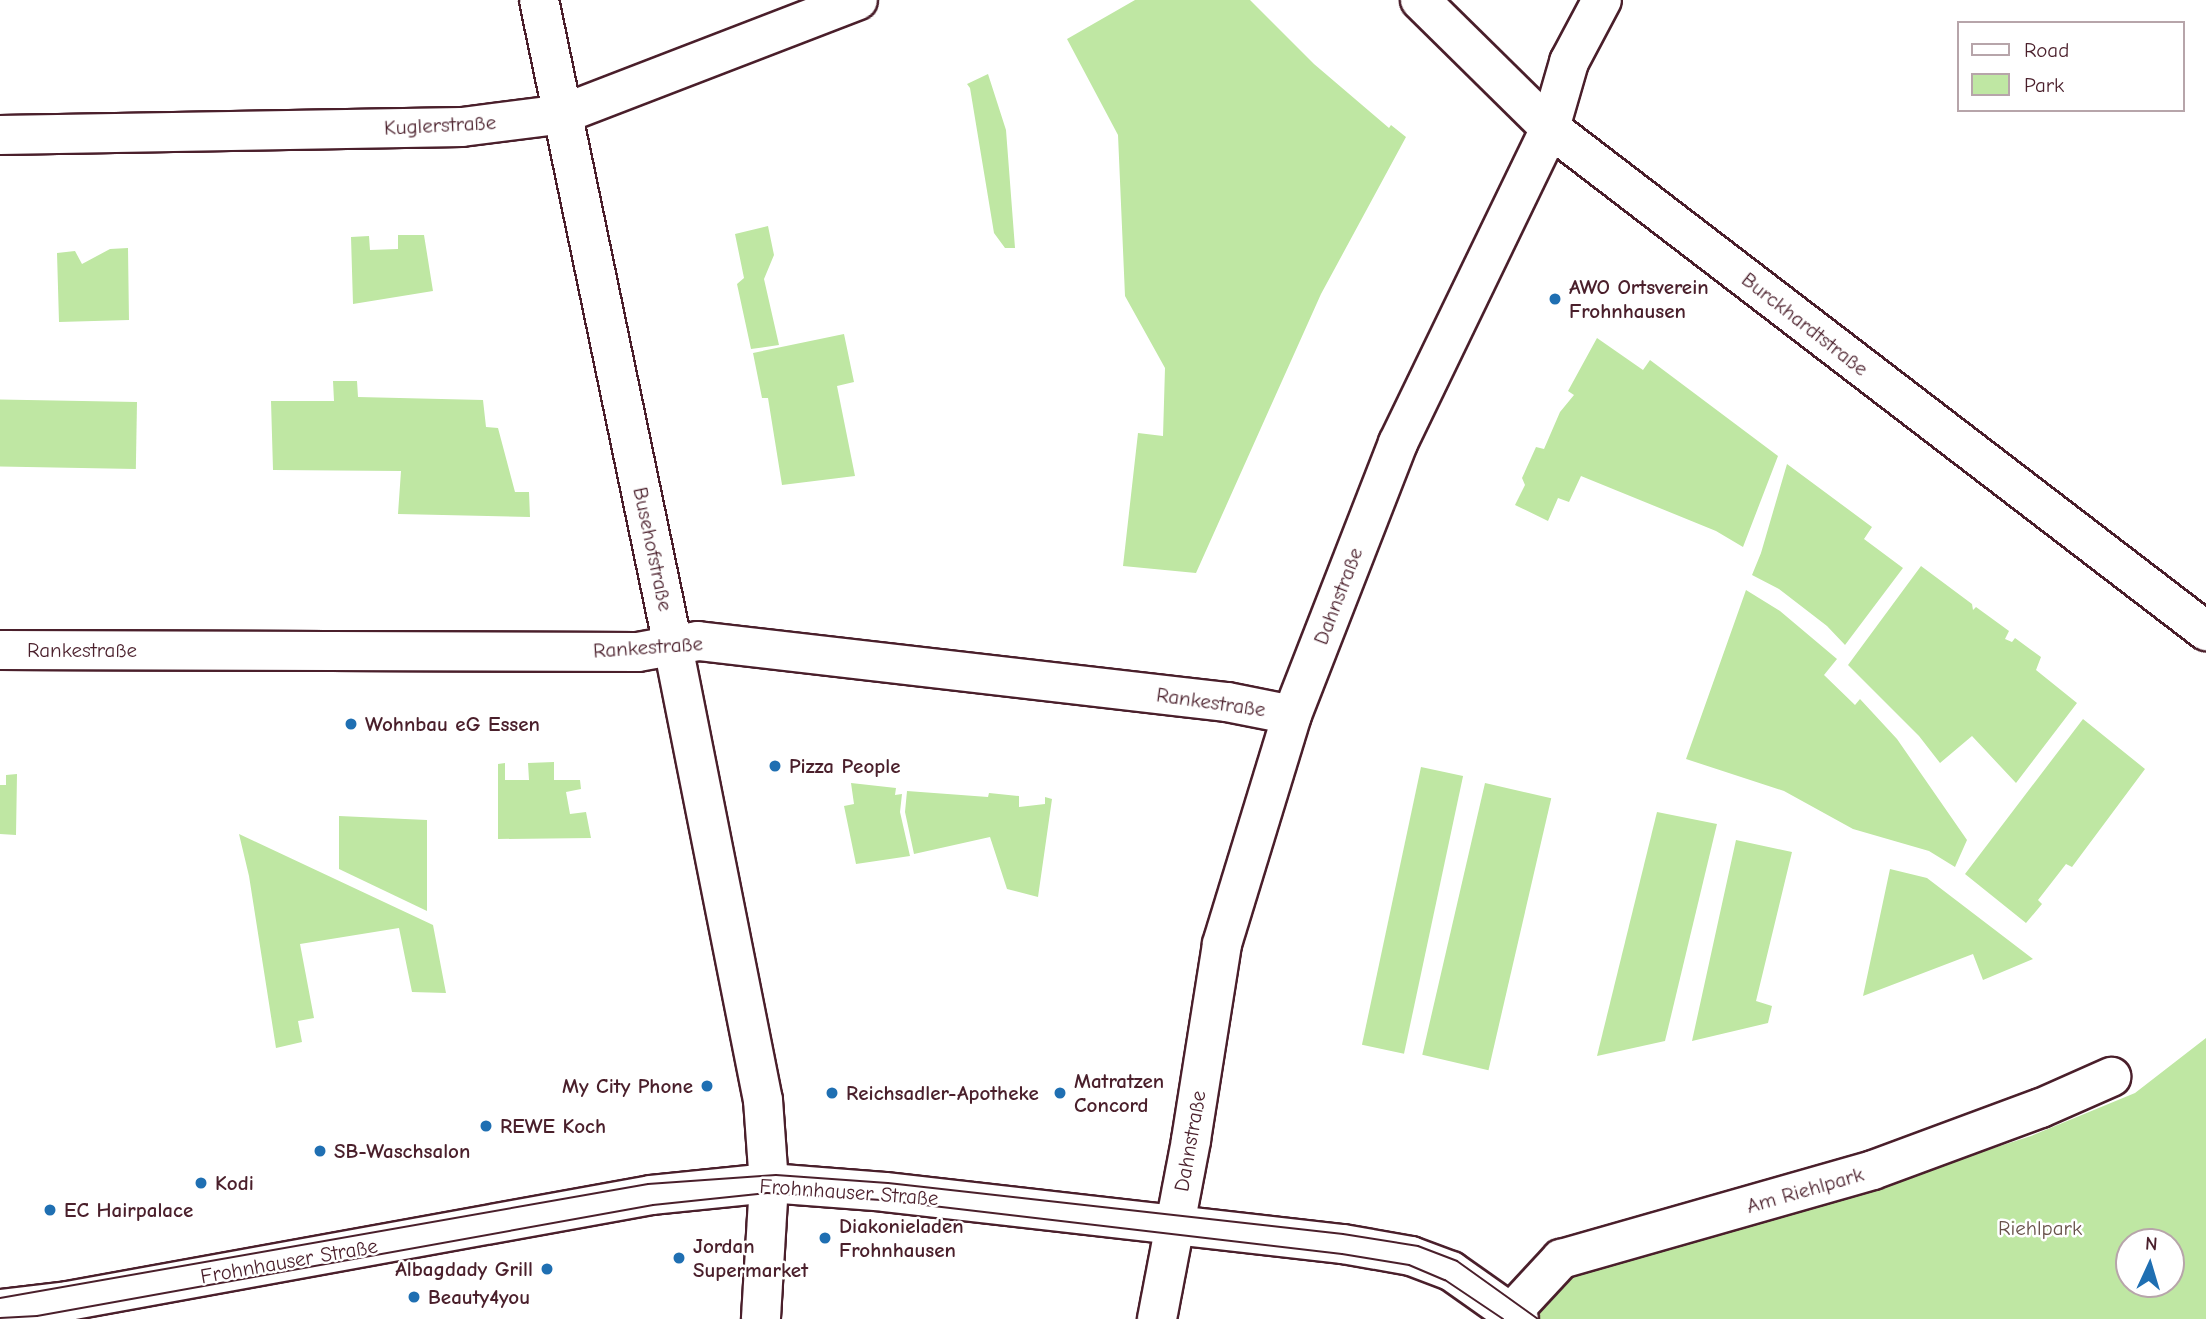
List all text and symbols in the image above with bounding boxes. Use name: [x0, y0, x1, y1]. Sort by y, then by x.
legend: [1958, 21, 2185, 112]
text: Road: [2024, 38, 2069, 62]
text: Park: [2024, 73, 2064, 97]
street label: Kuglerstraße: [383, 109, 497, 141]
street label: Burckhardtstraße: [1737, 267, 1873, 381]
place label: AWO Ortsverein Frohnhausen: [1569, 274, 1709, 324]
marker: AWO Ortsverein Frohnhausen: [1547, 291, 1563, 307]
street label: Busehofstraße: [628, 485, 678, 613]
street label: Dahnstraße: [1308, 544, 1368, 648]
street label: Rankestraße: [592, 631, 704, 663]
street label: Rankestraße: [27, 637, 137, 663]
street label: Rankestraße: [1155, 682, 1267, 722]
place label: Wohnbau eG Essen: [365, 711, 540, 737]
marker: Wohnbau eG Essen: [343, 716, 359, 732]
place label: Pizza People: [789, 753, 900, 779]
marker: Pizza People: [767, 758, 783, 774]
place label: Matratzen Concord: [1074, 1068, 1164, 1118]
place label: My City Phone: [562, 1073, 693, 1099]
marker: My City Phone: [699, 1078, 715, 1094]
place label: Reichsadler-Apotheke: [846, 1080, 1039, 1106]
marker: Reichsadler-Apotheke: [824, 1085, 840, 1101]
marker: Matratzen Concord: [1052, 1085, 1068, 1101]
street label: Dahnstraße: [1169, 1089, 1211, 1193]
place label: REWE Koch: [500, 1113, 606, 1139]
marker: REWE Koch: [478, 1118, 494, 1134]
place label: SB-Waschsalon: [334, 1138, 470, 1164]
marker: SB-Waschsalon: [312, 1143, 328, 1159]
street label: Am Riehlpark: [1744, 1161, 1866, 1219]
place label: Kodi: [215, 1170, 254, 1196]
street label: Frohnhauser Straße: [759, 1173, 939, 1211]
marker: Kodi: [193, 1175, 209, 1191]
place label: EC Hairpalace: [64, 1197, 193, 1223]
marker: EC Hairpalace: [42, 1202, 58, 1218]
place label: Diakonieladen Frohnhausen: [839, 1213, 964, 1263]
park label: Riehlpark: [1998, 1215, 2082, 1241]
north arrow: [2115, 1228, 2185, 1298]
marker: Diakonieladen Frohnhausen: [817, 1230, 833, 1246]
street label: Frohnhauser Straße: [198, 1233, 380, 1289]
place label: Jordan Supermarket: [693, 1233, 808, 1283]
text: N: [2144, 1233, 2158, 1255]
marker: Jordan Supermarket: [671, 1250, 687, 1266]
place label: Albagdady Grill: [395, 1256, 533, 1282]
marker: Albagdady Grill: [539, 1261, 555, 1277]
place label: Beauty4you: [428, 1284, 530, 1310]
marker: Beauty4you: [406, 1289, 422, 1305]

